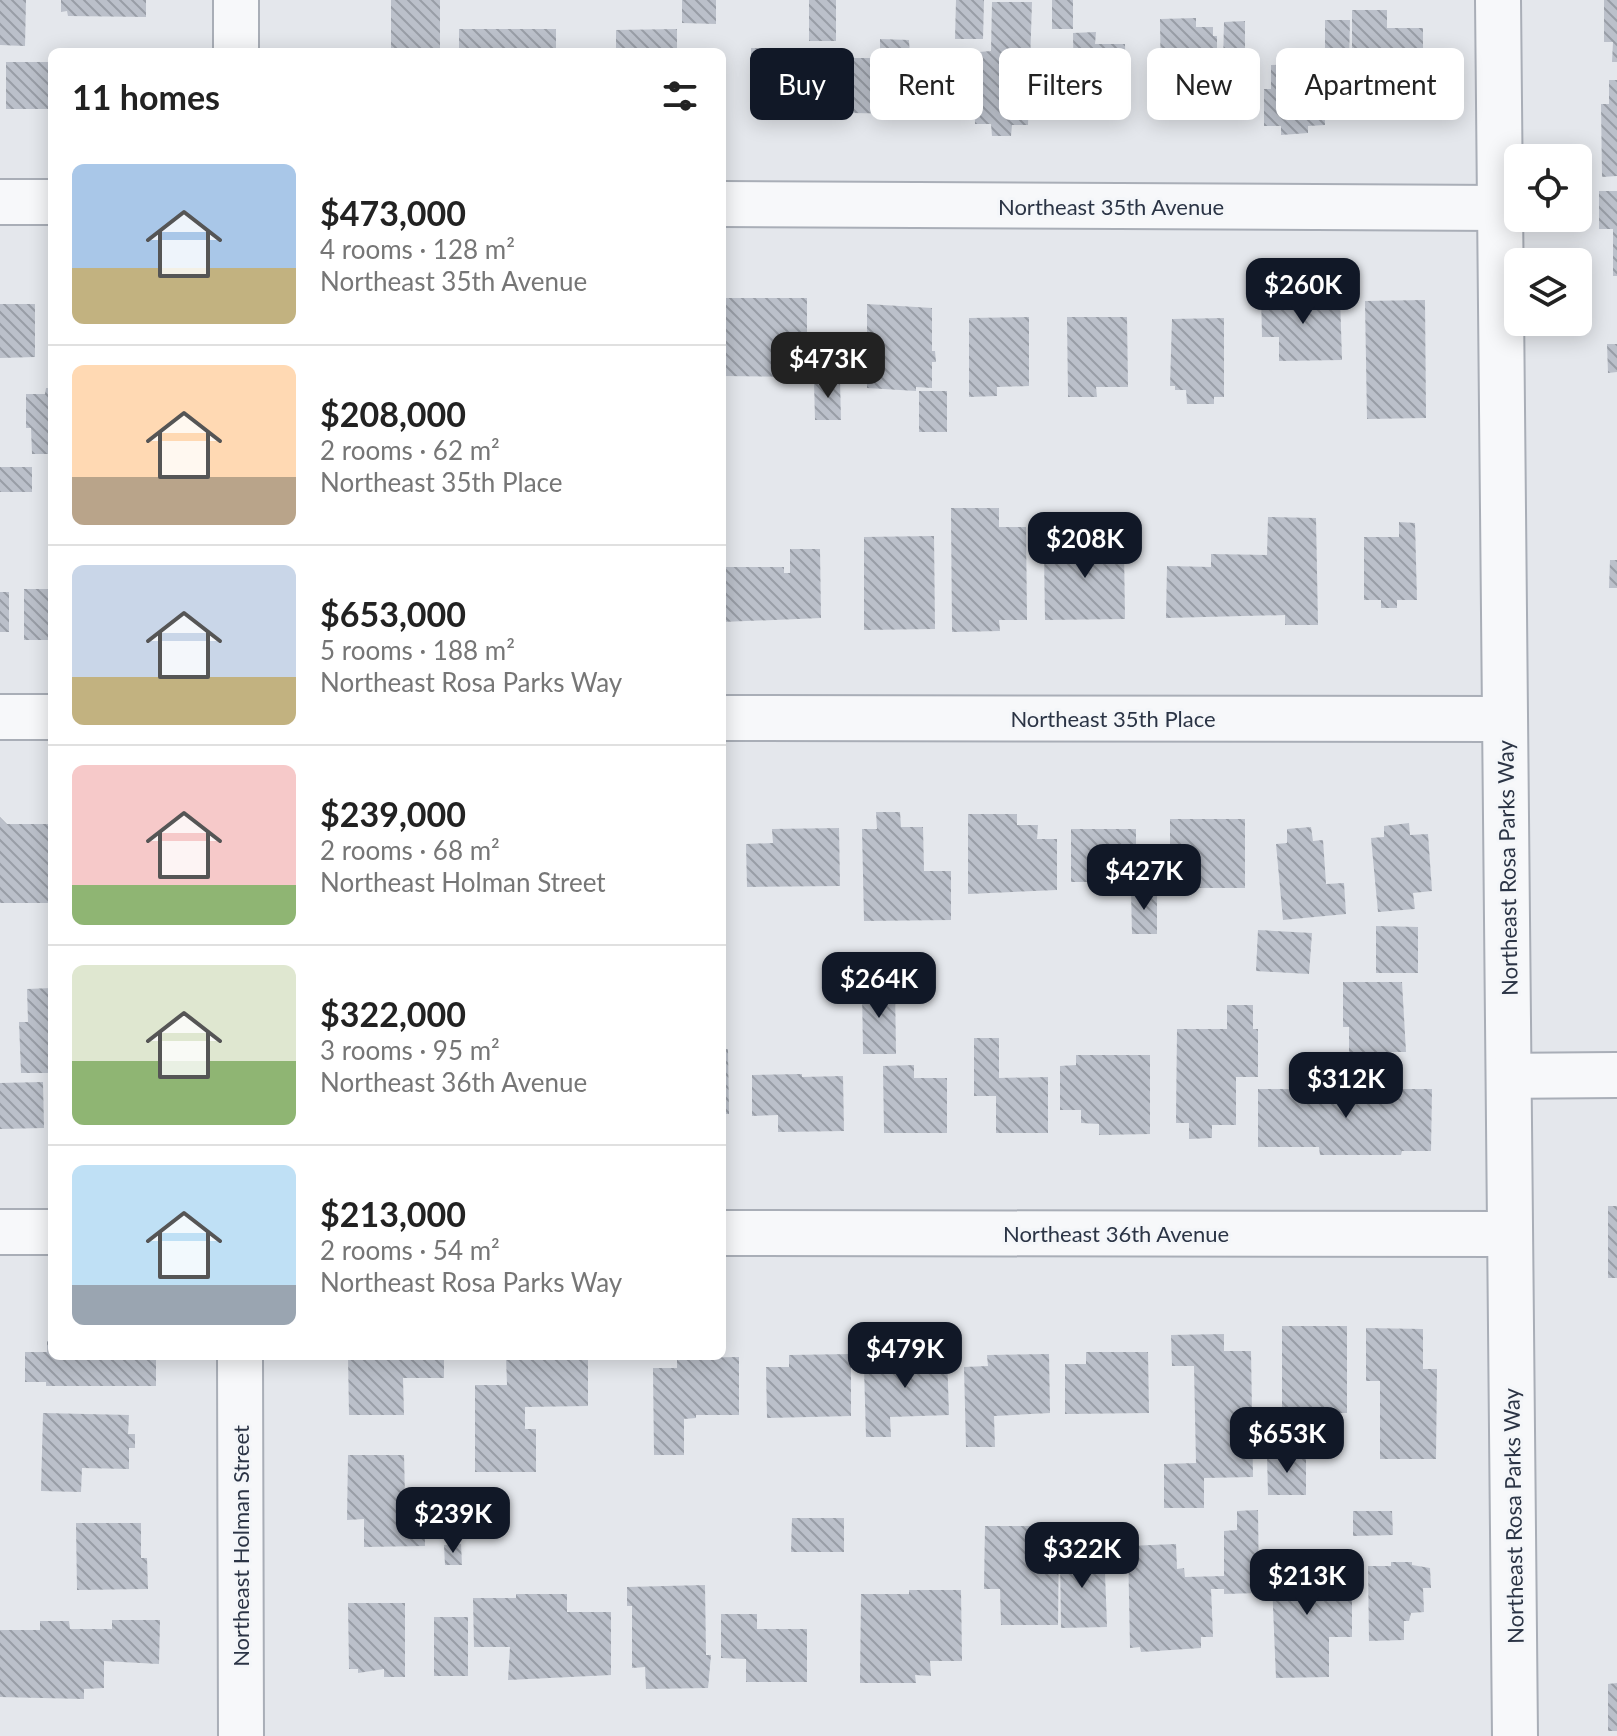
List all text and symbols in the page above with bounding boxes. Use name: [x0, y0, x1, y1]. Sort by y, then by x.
chip: Buy: [750, 48, 854, 120]
chip: Rent: [870, 48, 983, 120]
chip: Filters: [999, 48, 1131, 120]
chip: New: [1147, 48, 1260, 120]
chip: Apartment: [1276, 48, 1464, 120]
icon: filters: [658, 74, 702, 118]
text: 11 homes: [72, 76, 220, 117]
map controls: [1504, 144, 1592, 336]
button: locate: [1504, 144, 1592, 232]
text: $473,000: [320, 192, 466, 233]
street label: Northeast 35th Avenue: [998, 193, 1224, 220]
icon: home: [136, 196, 232, 292]
text: 4 rooms · 128 m²: [320, 233, 515, 265]
button: layers: [1504, 248, 1592, 336]
pin: $260K: [1247, 258, 1359, 326]
text: Northeast 35th Avenue: [320, 265, 587, 297]
text: $260K: [1264, 268, 1342, 300]
pin: $473K: [772, 332, 884, 400]
text: $473K: [789, 342, 867, 374]
text: $208,000: [320, 393, 466, 434]
icon: home: [136, 397, 232, 493]
text: 2 rooms · 62 m²: [320, 434, 500, 466]
text: Northeast 35th Place: [320, 466, 563, 498]
pin: $208K: [1029, 512, 1141, 580]
text: $208K: [1046, 522, 1124, 554]
text: $653,000: [320, 593, 466, 634]
icon: home: [136, 597, 232, 693]
text: 5 rooms · 188 m²: [320, 634, 515, 666]
text: Northeast Rosa Parks Way: [320, 666, 622, 698]
street label: Northeast 35th Place: [1010, 705, 1216, 732]
street label: Northeast Rosa Parks Way: [1491, 739, 1523, 996]
text: $239,000: [320, 793, 466, 834]
icon: home: [136, 797, 232, 893]
text: 2 rooms · 68 m²: [320, 834, 500, 866]
pin: $427K: [1088, 844, 1200, 912]
text: $427K: [1105, 854, 1183, 886]
text: Northeast Holman Street: [320, 866, 606, 898]
pin: $264K: [823, 952, 935, 1020]
text: $264K: [840, 962, 918, 994]
text: $322,000: [320, 993, 466, 1034]
icon: home: [136, 997, 232, 1093]
text: 3 rooms · 95 m²: [320, 1034, 500, 1066]
pin: $312K: [1290, 1052, 1402, 1120]
text: $312K: [1307, 1062, 1385, 1094]
text: Northeast 36th Avenue: [320, 1066, 587, 1098]
text: $213,000: [320, 1193, 466, 1234]
icon: home: [136, 1197, 232, 1293]
street label: Northeast 36th Avenue: [1003, 1220, 1229, 1247]
text: 2 rooms · 54 m²: [320, 1234, 500, 1266]
text: Northeast Rosa Parks Way: [320, 1266, 622, 1298]
pin: $479K: [849, 1322, 961, 1390]
text: $479K: [866, 1332, 944, 1364]
street label: Northeast Rosa Parks Way: [1497, 1387, 1529, 1644]
pin: $653K: [1231, 1407, 1343, 1475]
text: $653K: [1248, 1417, 1326, 1449]
street label: Northeast Holman Street: [227, 1425, 254, 1667]
pin: $239K: [397, 1487, 509, 1555]
text: $239K: [414, 1497, 492, 1529]
pin: $322K: [1026, 1522, 1138, 1590]
text: $322K: [1043, 1532, 1121, 1564]
pin: $213K: [1251, 1549, 1363, 1617]
text: $213K: [1268, 1559, 1346, 1591]

